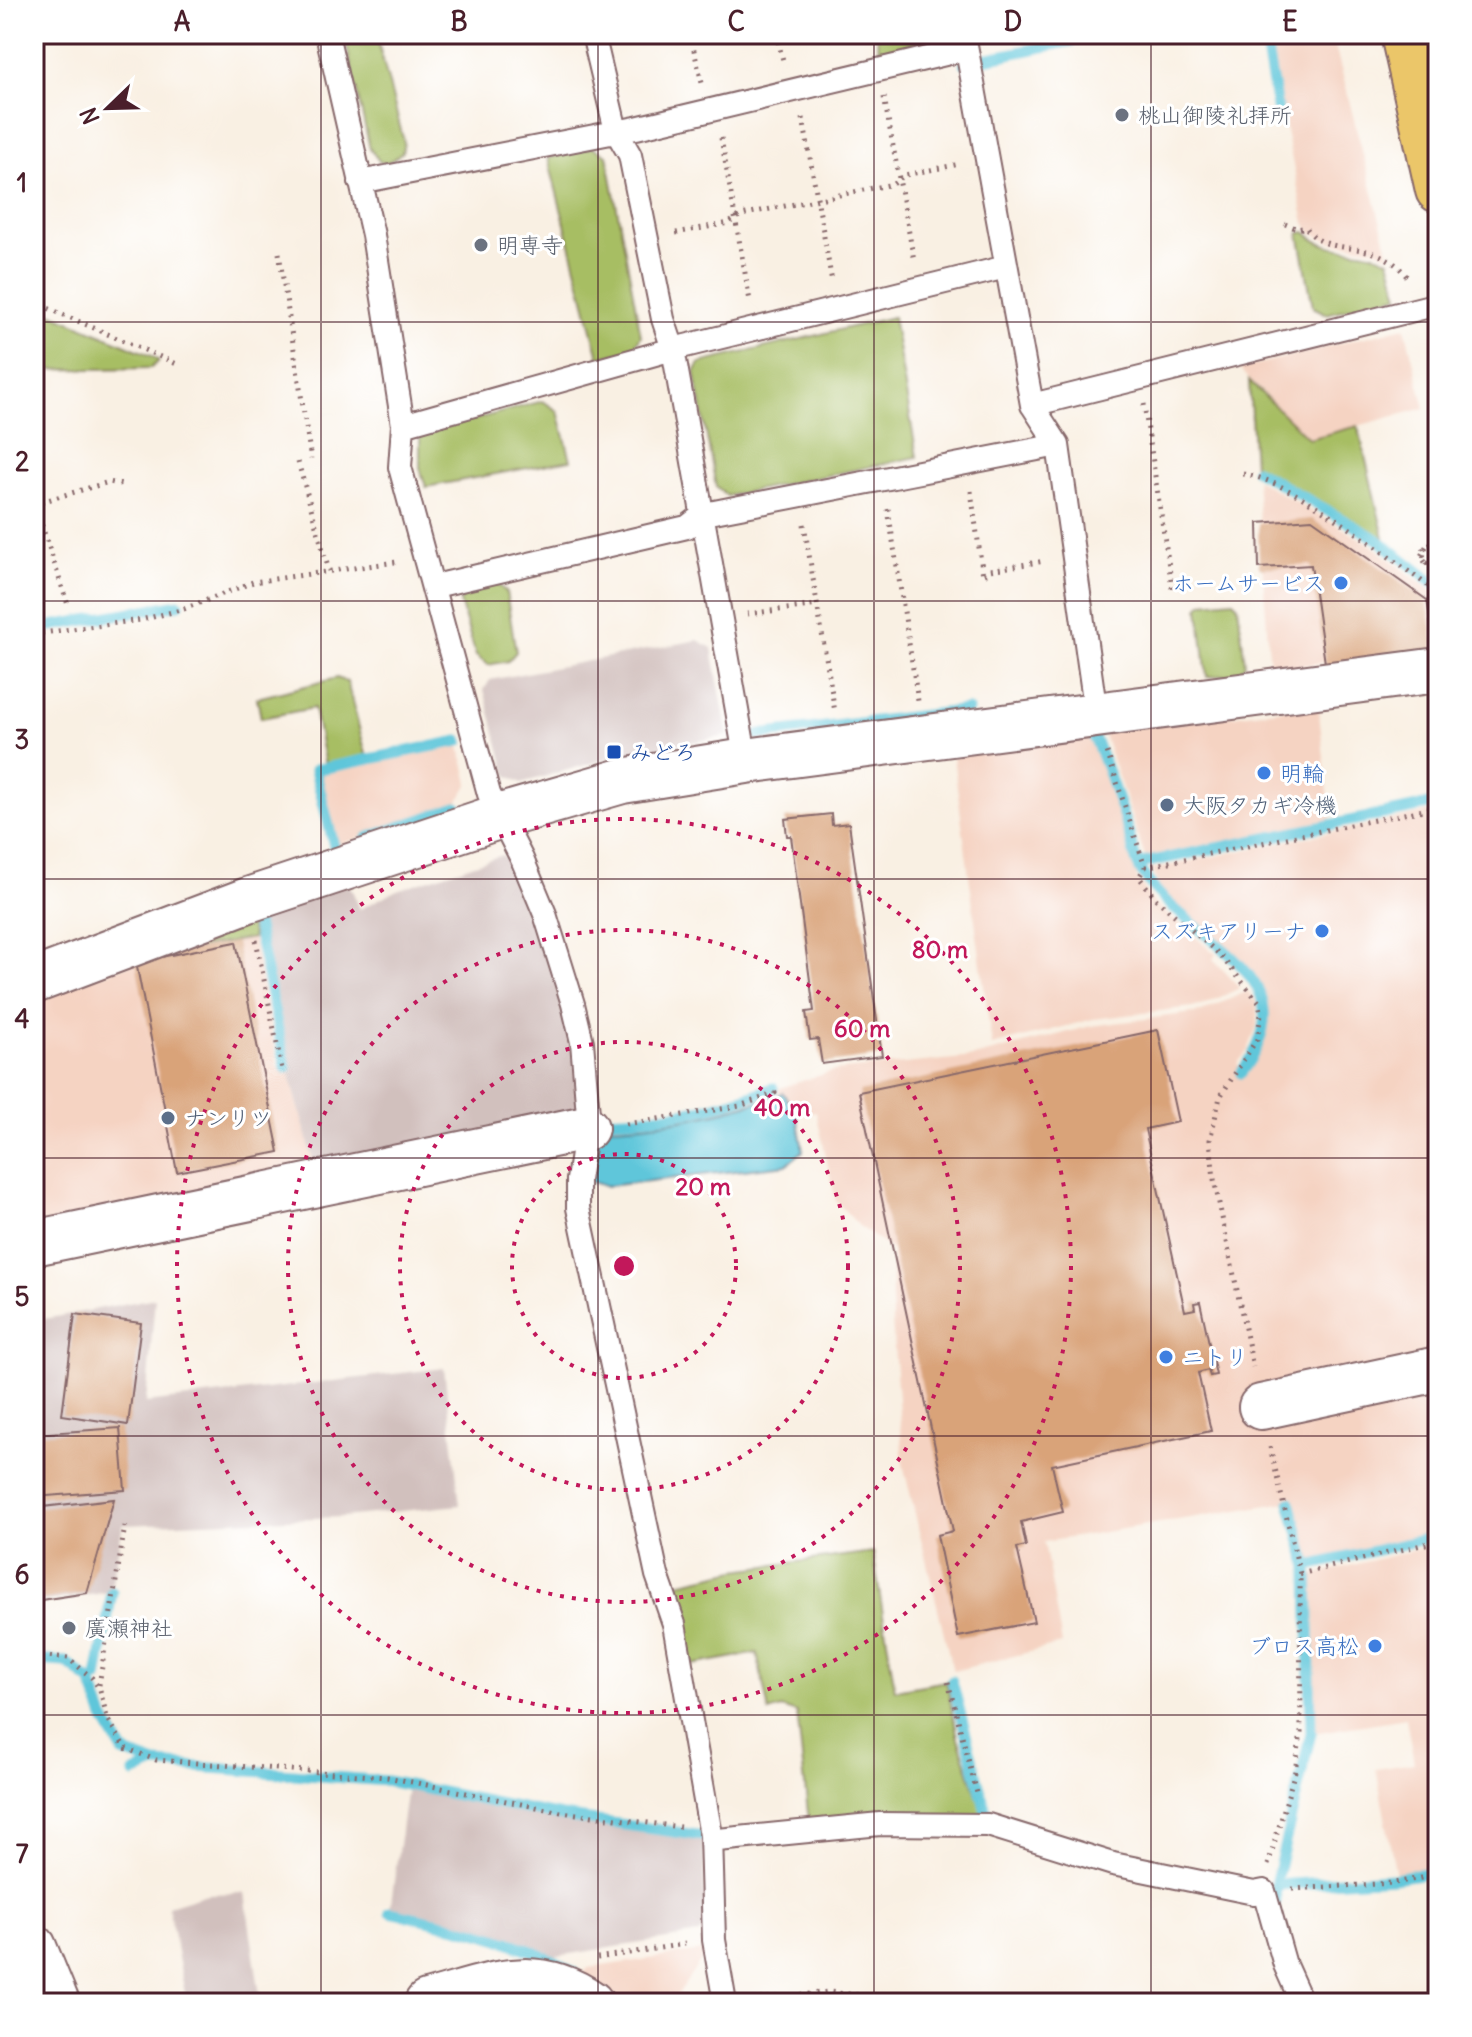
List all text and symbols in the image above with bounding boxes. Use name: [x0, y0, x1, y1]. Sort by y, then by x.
text: A: [174, 5, 191, 38]
text: B: [450, 5, 468, 38]
text: C: [727, 5, 745, 38]
text: D: [1004, 5, 1022, 38]
text: E: [1282, 5, 1298, 38]
north arrow: [68, 68, 148, 148]
place label: 桃山御陵礼拝所: [1138, 101, 1292, 129]
text: N: [74, 103, 105, 128]
marker: 桃山御陵礼拝所: [1113, 106, 1131, 124]
text: 1: [17, 166, 27, 199]
place label: 明専寺: [497, 231, 563, 259]
marker: 明専寺: [472, 236, 490, 254]
text: 2: [15, 445, 29, 478]
place label: ホームサービス: [1172, 569, 1325, 597]
marker: ホームサービス: [1332, 574, 1350, 592]
text: 3: [15, 723, 29, 756]
place label: みどろ: [630, 738, 696, 766]
marker: みどろ: [605, 743, 623, 761]
place label: 明輪: [1280, 759, 1324, 787]
marker: 明輪: [1255, 764, 1273, 782]
place label: 大阪タカギ冷機: [1183, 791, 1337, 819]
marker: 大阪タカギ冷機: [1158, 796, 1176, 814]
place label: スズキアリーナ: [1151, 917, 1306, 945]
marker: スズキアリーナ: [1313, 922, 1331, 940]
text: 80 m: [912, 934, 968, 964]
text: 4: [14, 1002, 30, 1035]
text: 60 m: [834, 1013, 890, 1043]
text: 40 m: [754, 1092, 810, 1122]
place label: ナンリツ: [184, 1104, 272, 1132]
marker: ナンリツ: [159, 1109, 177, 1127]
text: 20 m: [675, 1171, 731, 1201]
centre of rings: [610, 1252, 638, 1280]
text: 5: [15, 1280, 30, 1313]
place label: ニトリ: [1182, 1343, 1248, 1371]
marker: ニトリ: [1157, 1348, 1175, 1366]
text: 6: [14, 1558, 30, 1591]
place label: 廣瀬神社: [85, 1614, 173, 1642]
marker: 廣瀬神社: [60, 1619, 78, 1637]
place label: ブロス高松: [1249, 1632, 1359, 1660]
marker: ブロス高松: [1366, 1637, 1384, 1655]
text: 7: [16, 1837, 29, 1870]

